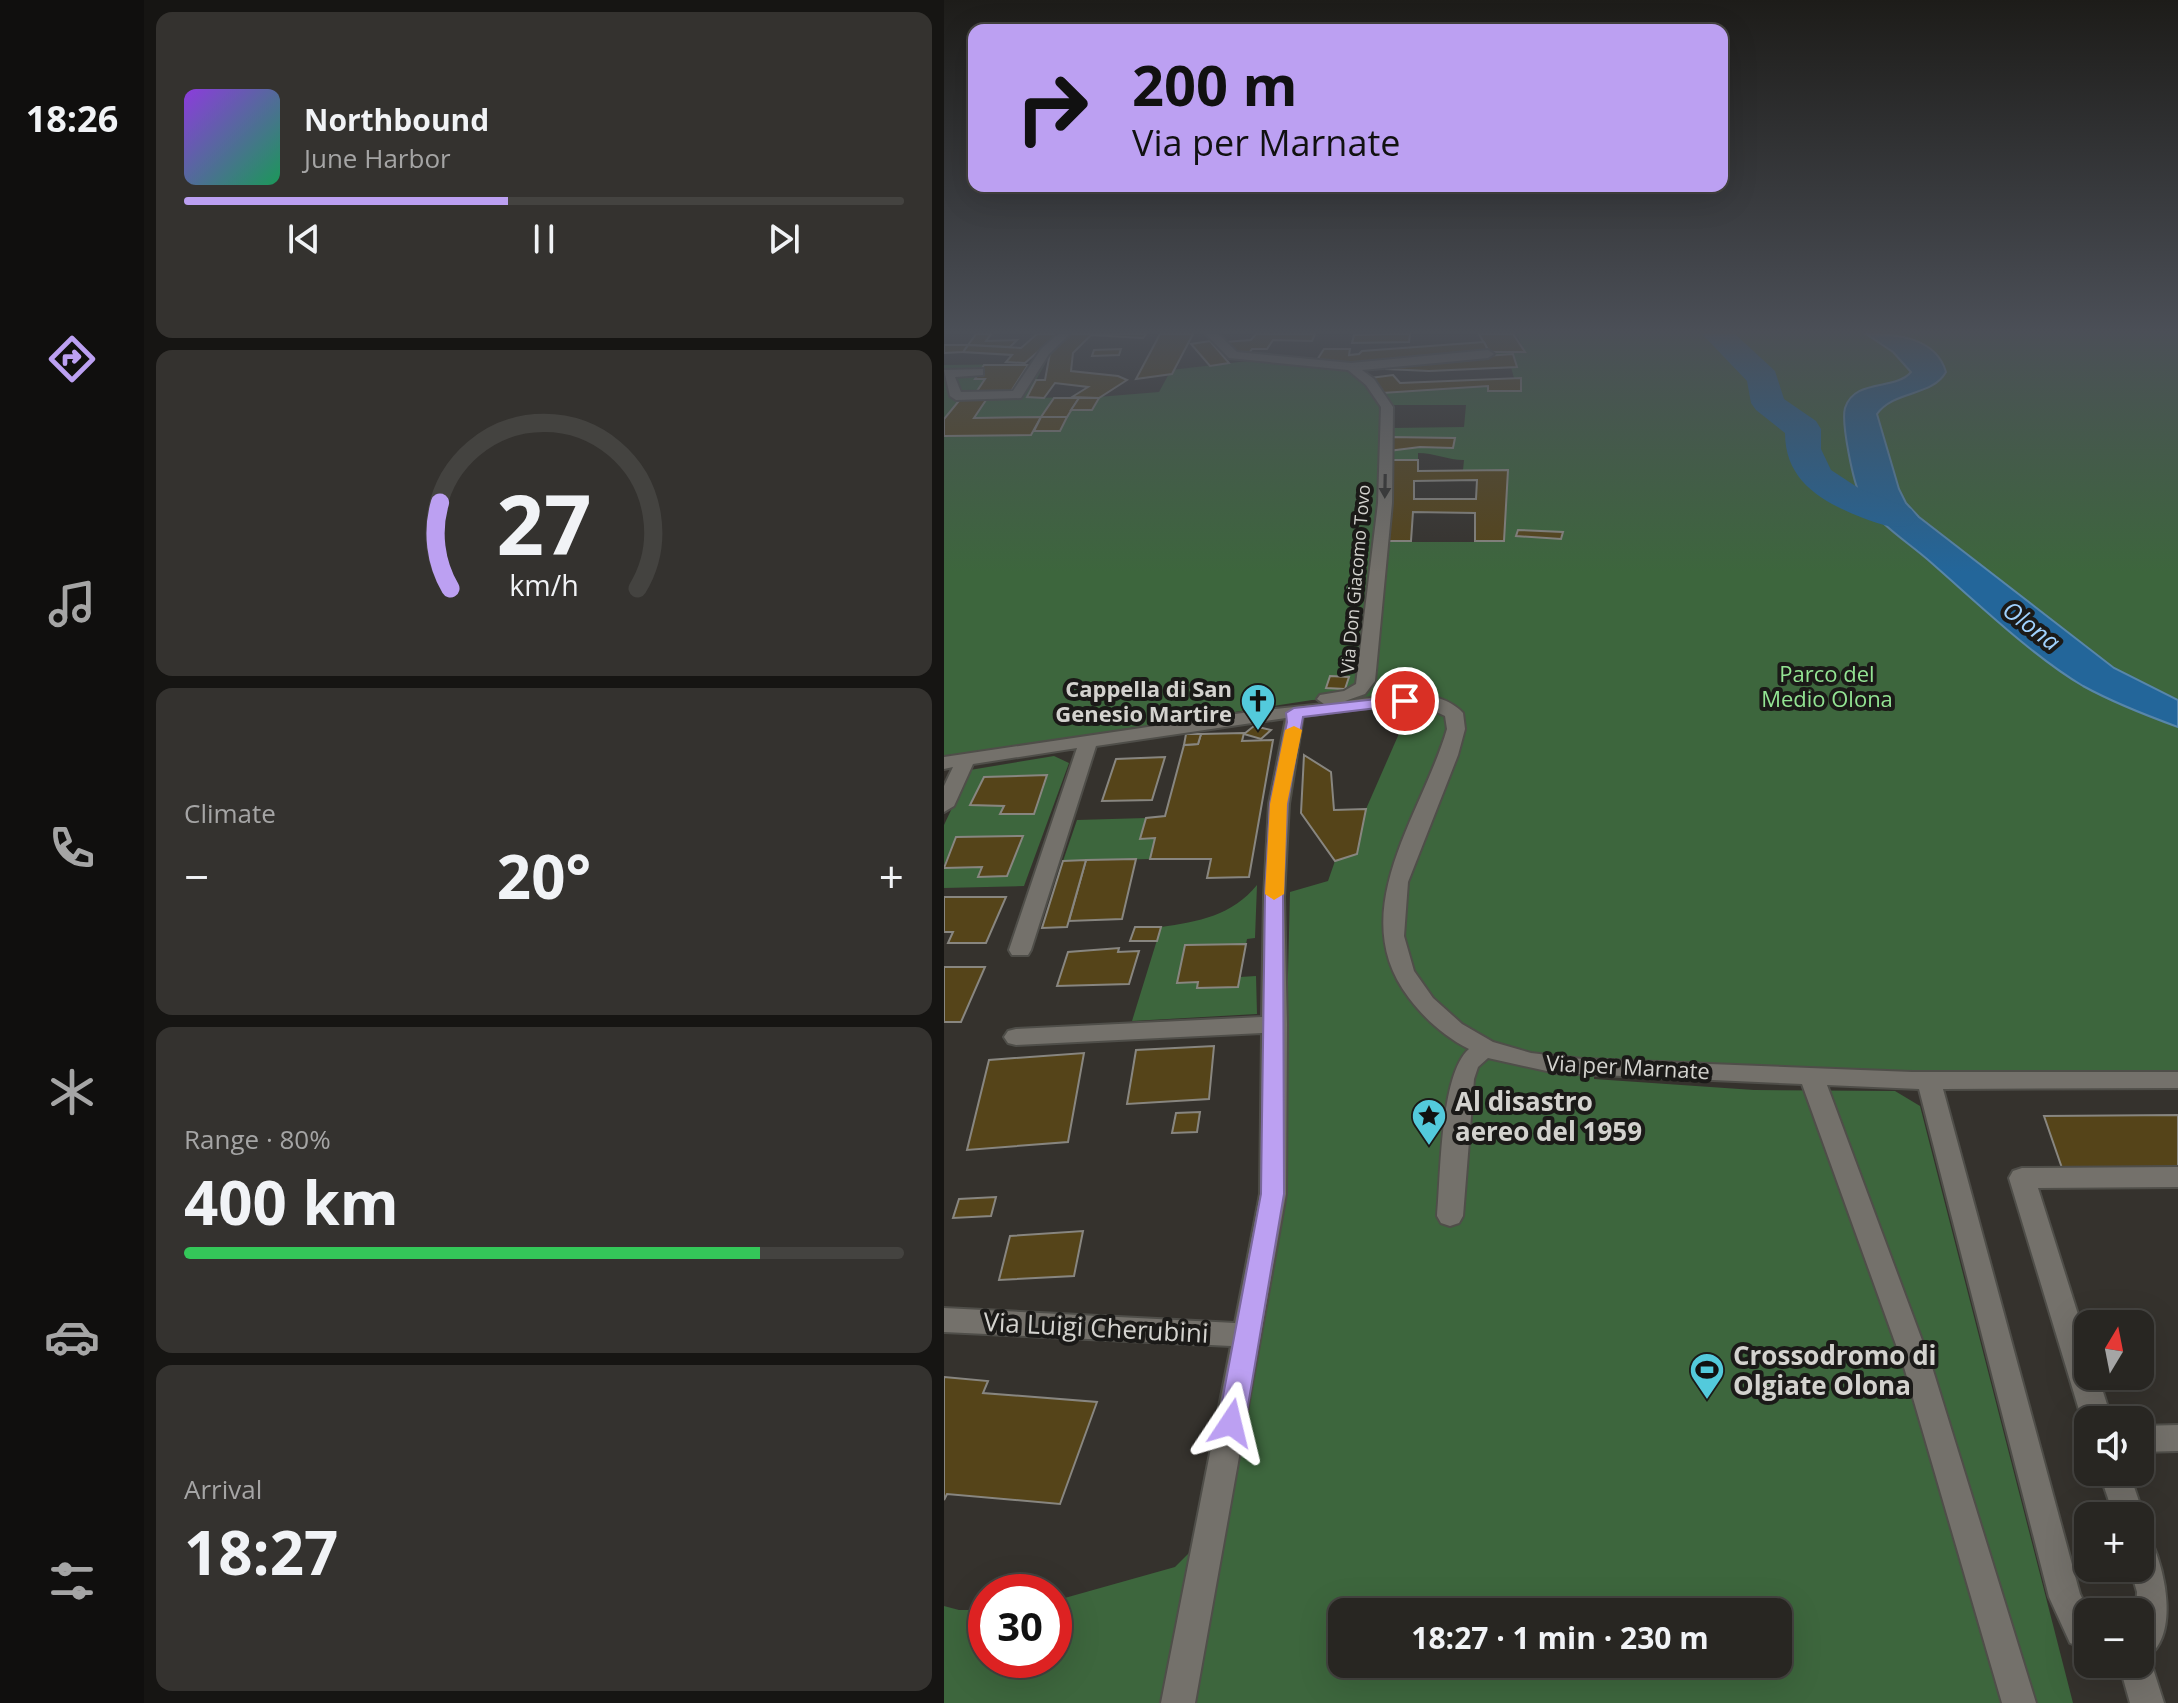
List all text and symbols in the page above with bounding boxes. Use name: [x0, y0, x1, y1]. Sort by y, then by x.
text: 200 m: [1132, 46, 1298, 122]
icon: right: [1000, 56, 1104, 160]
text: 18:26: [26, 94, 118, 143]
text: Northbound: [304, 99, 489, 140]
text: Via per Marnate: [1132, 118, 1400, 167]
text: June Harbor: [304, 140, 451, 176]
icon: previous: [282, 217, 326, 261]
icon: pause: [522, 217, 566, 261]
icon: next: [762, 217, 806, 261]
icon: directions: [44, 331, 100, 387]
text: 27: [496, 466, 592, 579]
one-way arrow: [1379, 474, 1391, 499]
street label: Via Don Giacomo Tovo: [1335, 484, 1375, 674]
text: km/h: [509, 565, 579, 604]
icon: music: [44, 576, 100, 632]
water label: Olona: [1996, 592, 2068, 658]
park label: Parco del Medio Olona: [1761, 658, 1893, 713]
pin: [1371, 667, 1439, 735]
place label: Cappella di San Genesio Martire: [1055, 673, 1232, 728]
icon: arrive: [1383, 679, 1427, 723]
church icon: Cappella di San Genesio Martire: [1239, 682, 1277, 732]
text: Climate: [184, 795, 276, 831]
icon: phone: [44, 820, 100, 876]
text: 20°: [497, 835, 591, 917]
text: −: [184, 846, 209, 906]
text: +: [879, 846, 904, 906]
street label: Via per Marnate: [1545, 1047, 1711, 1085]
icon: climate: [44, 1064, 100, 1120]
place label: Al disastro aereo del 1959: [1455, 1083, 1642, 1149]
place icon: Al disastro aereo del 1959: [1410, 1097, 1448, 1147]
text: Range · 80%: [184, 1121, 331, 1157]
text: 400 km: [184, 1161, 399, 1243]
street label: Via Luigi Cherubini: [983, 1303, 1209, 1351]
icon: car: [44, 1309, 100, 1365]
north arrow: [2074, 1310, 2154, 1390]
map controls: [2074, 1310, 2154, 1678]
place label: Crossodromo di Olgiate Olona: [1733, 1337, 1937, 1403]
sports icon: Crossodromo di Olgiate Olona: [1688, 1351, 1726, 1401]
position arrow: [1189, 1381, 1273, 1465]
button: sound: [2074, 1406, 2154, 1486]
text: Arrival: [184, 1471, 262, 1507]
button: +: [2074, 1502, 2154, 1582]
text: 18:27: [184, 1511, 338, 1593]
icon: filters: [44, 1553, 100, 1609]
speed limit sign: 30: [968, 1574, 1072, 1678]
button: −: [2074, 1598, 2154, 1678]
text: 18:27 · 1 min · 230 m: [1411, 1617, 1709, 1658]

